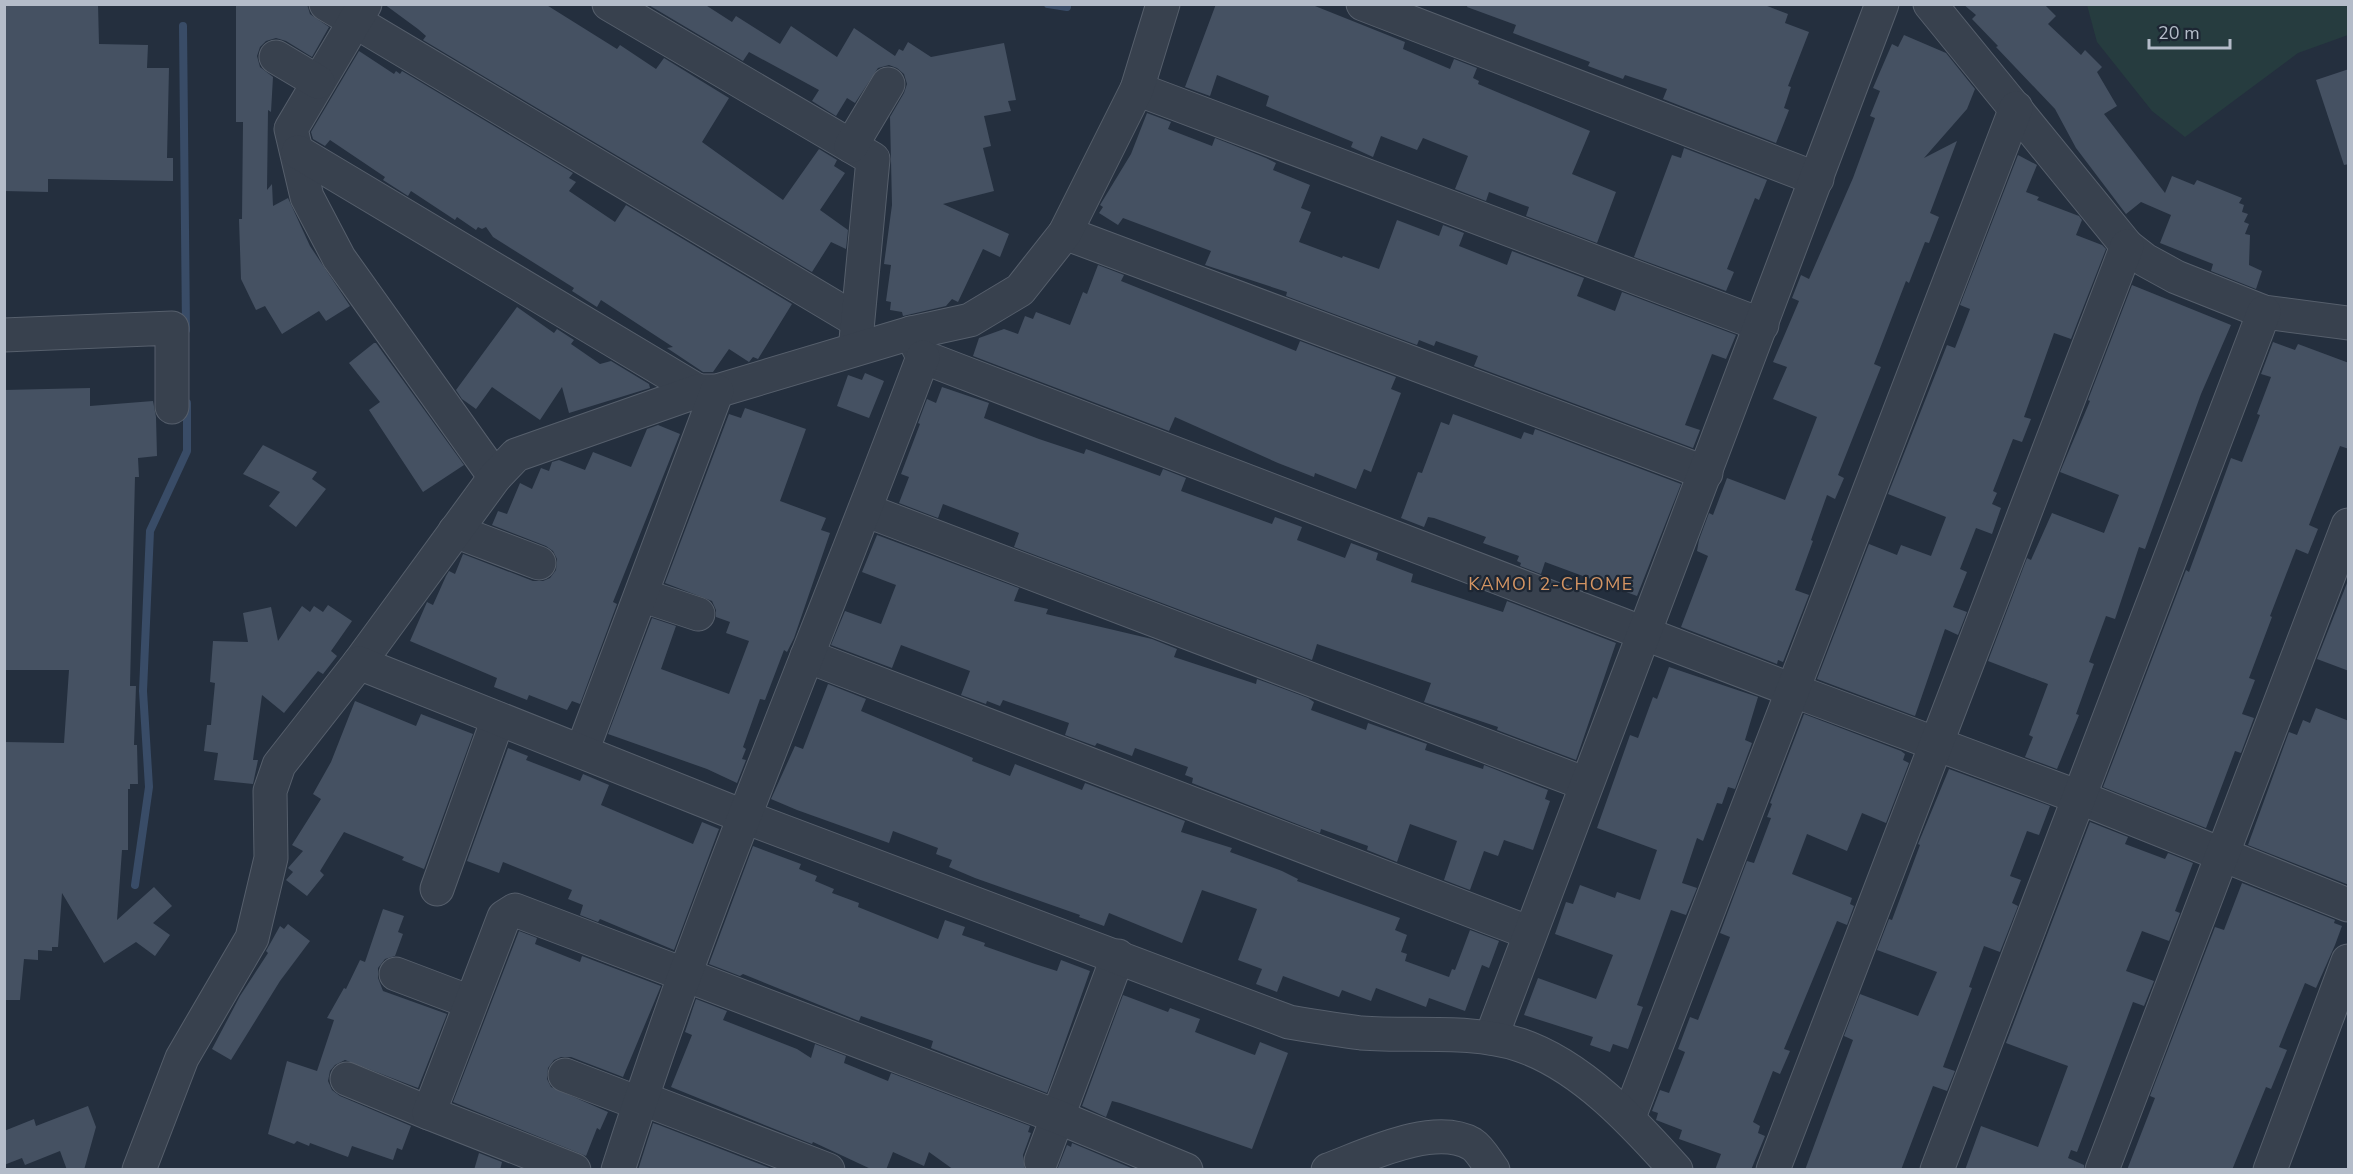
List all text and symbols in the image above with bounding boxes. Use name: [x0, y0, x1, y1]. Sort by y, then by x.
scale bar: [2149, 12, 2230, 50]
text: 20 m: [2158, 21, 2200, 45]
district label: KAMOI 2-CHOME: [1468, 572, 1634, 596]

